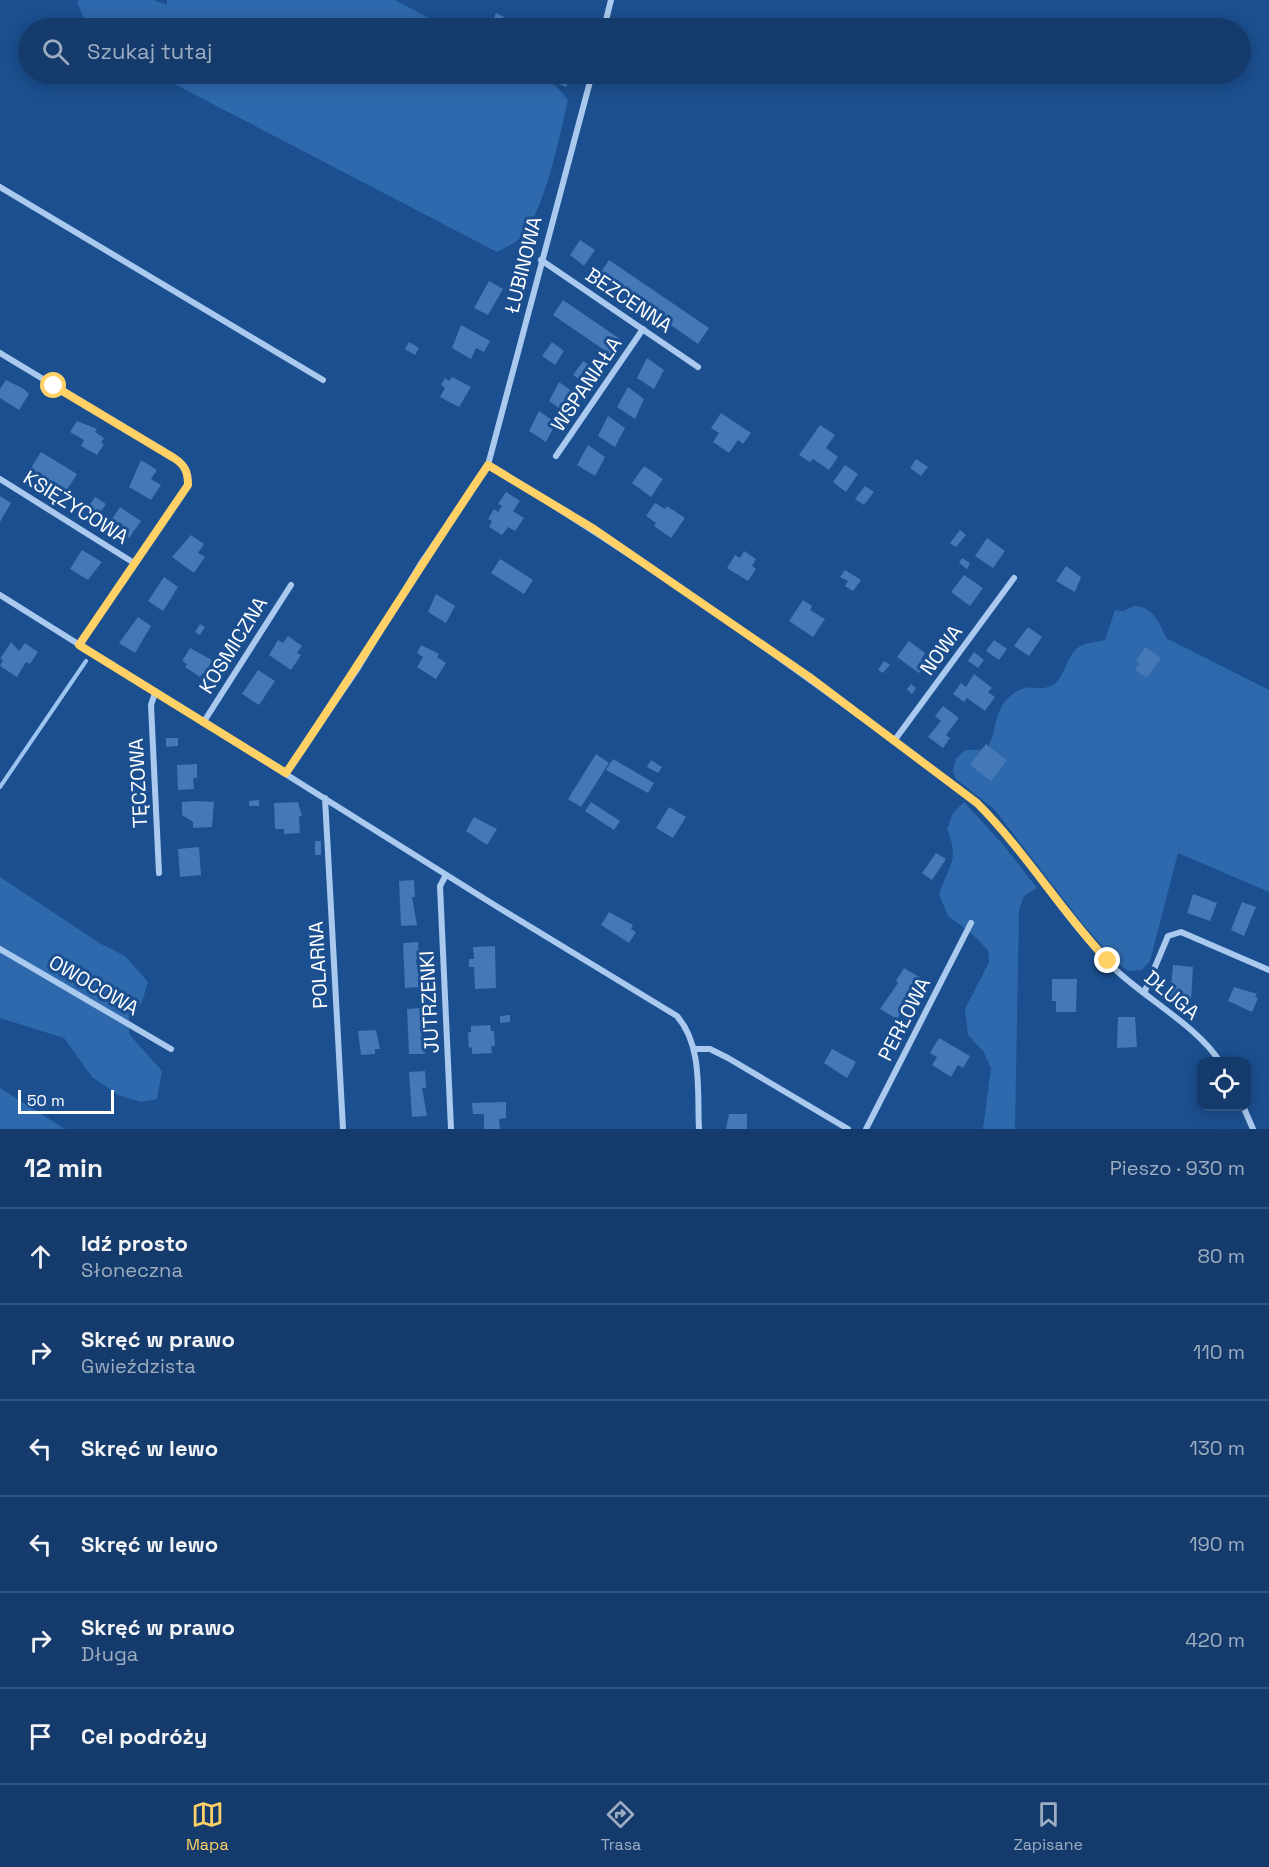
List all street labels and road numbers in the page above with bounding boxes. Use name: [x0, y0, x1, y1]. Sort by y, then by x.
street label: ŁUBINOWA: [498, 213, 548, 316]
street label: BEZCENNA: [581, 262, 678, 339]
street label: WSPANIAŁA: [545, 331, 627, 436]
street label: KSIĘŻYCOWA: [18, 464, 134, 550]
street label: KOSMICZNA: [193, 591, 273, 698]
street label: NOWA: [914, 619, 968, 680]
street label: TĘCZOWA: [123, 737, 153, 829]
street label: POLARNA: [303, 920, 333, 1009]
street label: OWOCOWA: [44, 949, 144, 1021]
street label: JUTRZENKI: [413, 950, 445, 1054]
street label: DŁUGA: [1139, 964, 1205, 1026]
street label: PERŁOWA: [872, 973, 936, 1065]

